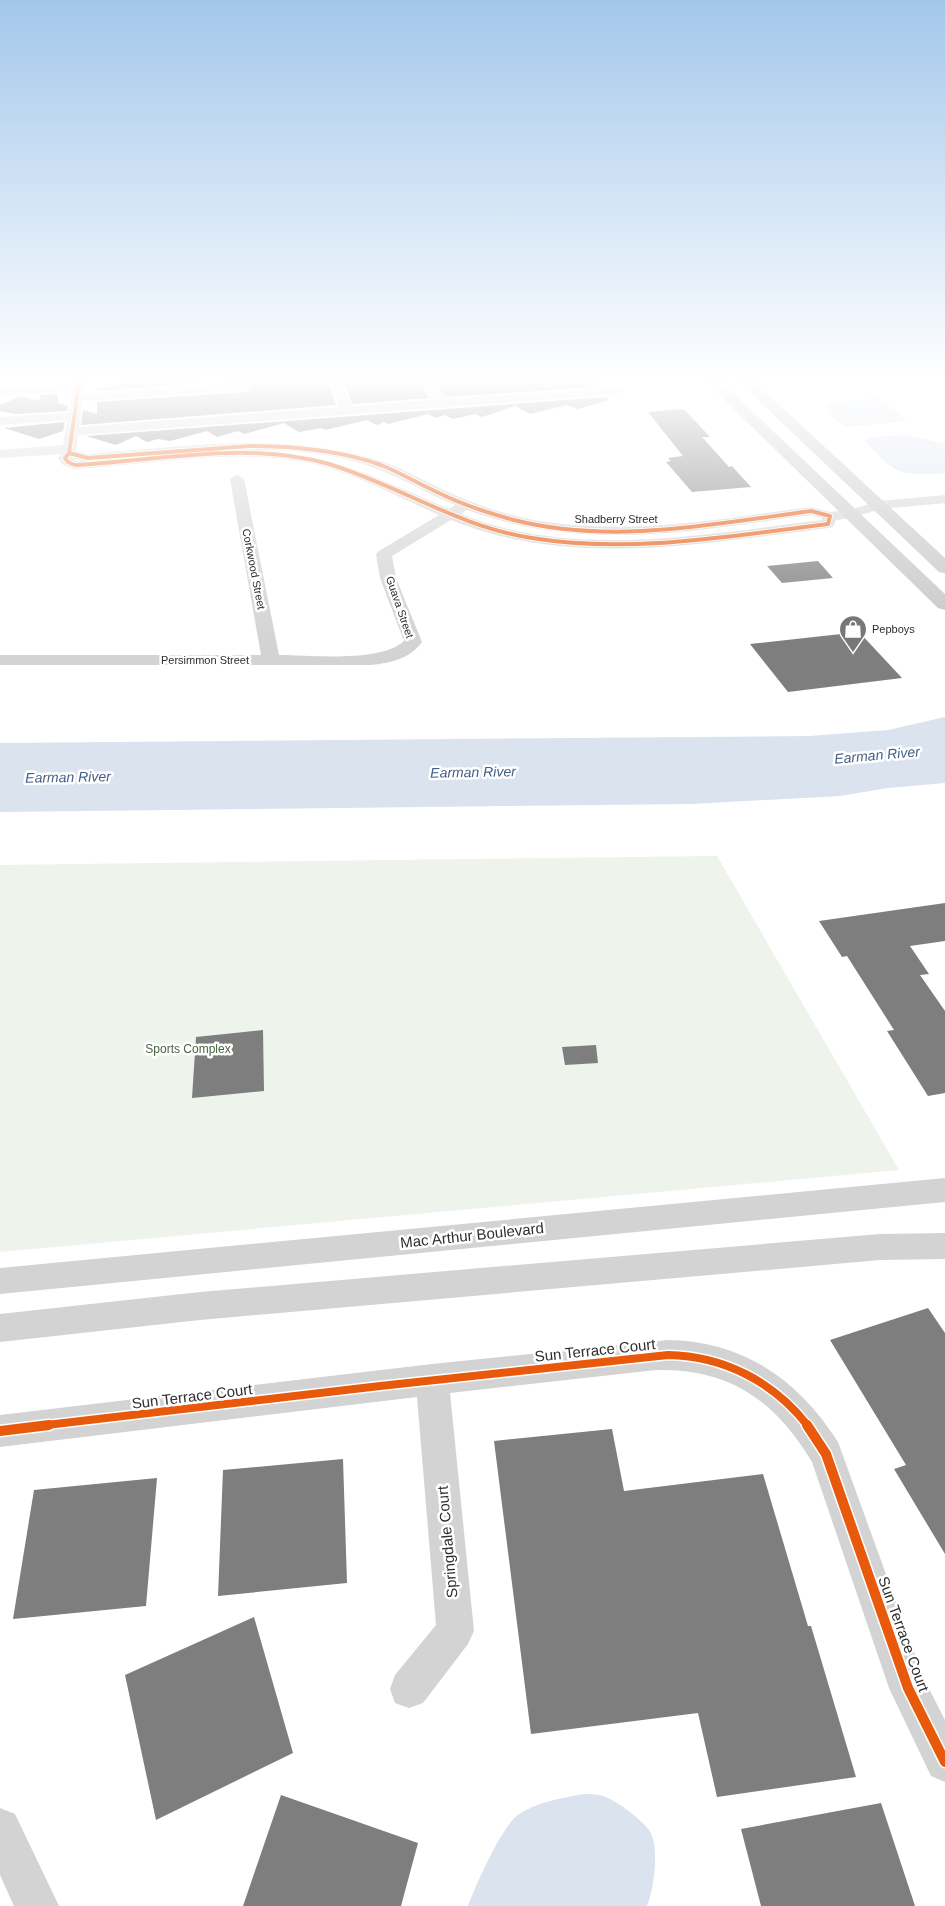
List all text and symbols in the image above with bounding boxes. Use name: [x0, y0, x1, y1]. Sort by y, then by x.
street label: Shadberry Street: [574, 513, 658, 525]
street label: Corkwood Street: [240, 528, 268, 610]
street label: Guava Street: [384, 574, 416, 640]
shop icon: Pepboys: [838, 614, 868, 653]
place label: Pepboys: [872, 623, 915, 635]
street label: Persimmon Street: [161, 654, 249, 666]
water label: Earman River: [834, 743, 922, 767]
water label: Earman River: [430, 763, 517, 781]
water label: Earman River: [25, 768, 112, 786]
park label: Sports Complex: [145, 1042, 231, 1056]
street label: Mac Arthur Boulevard: [399, 1219, 545, 1251]
street label: Sun Terrace Court: [534, 1335, 657, 1365]
street label: Sun Terrace Court: [131, 1380, 254, 1412]
street label: Springdale Court: [434, 1484, 460, 1599]
street label: Sun Terrace Court: [875, 1574, 933, 1695]

